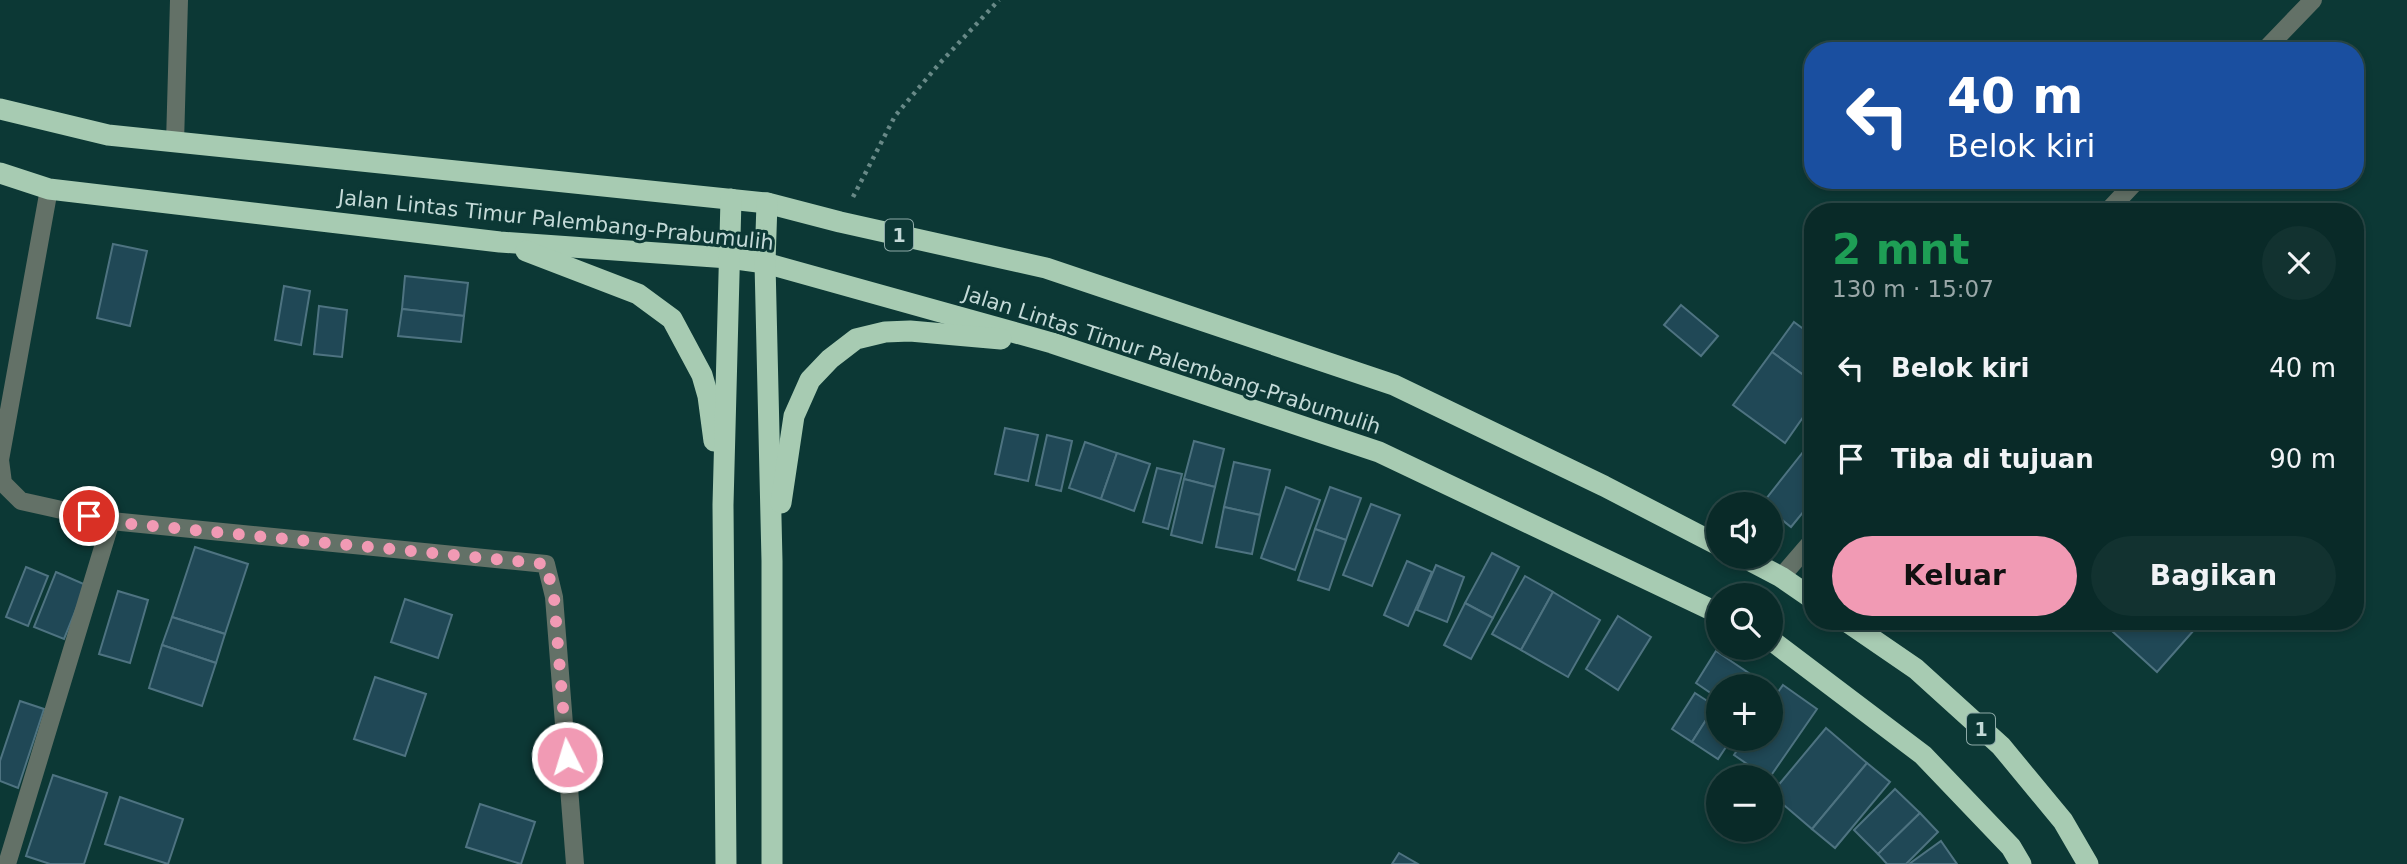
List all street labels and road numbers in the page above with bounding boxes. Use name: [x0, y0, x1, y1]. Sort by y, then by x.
street label: Jalan Lintas Timur Palembang-Prabumulih: [335, 185, 775, 255]
road number: 1: [885, 219, 913, 250]
street label: Jalan Lintas Timur Palembang-Prabumulih: [958, 280, 1384, 439]
road number: 1: [1967, 714, 1995, 744]

